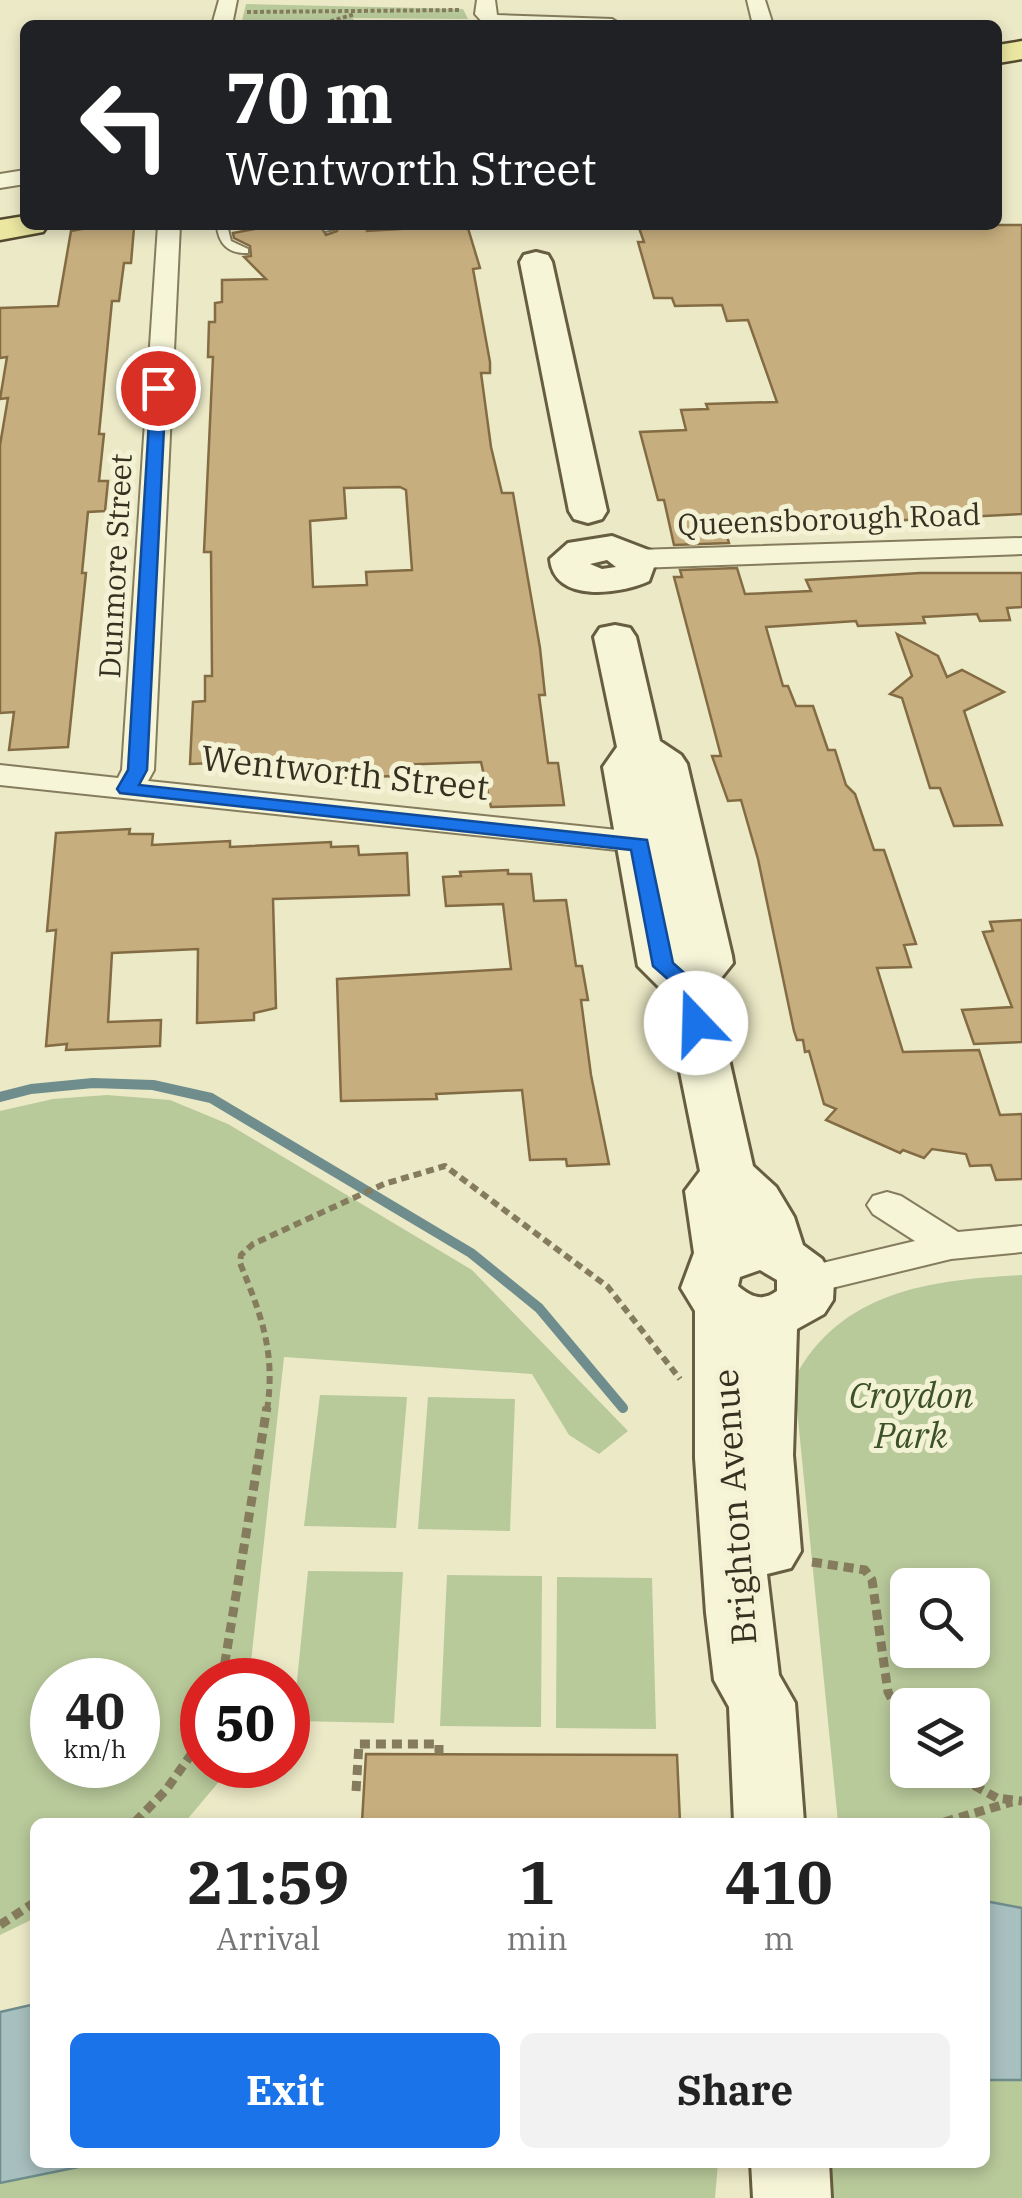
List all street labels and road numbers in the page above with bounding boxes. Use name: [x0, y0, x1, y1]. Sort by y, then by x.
street label: Dunmore Street: [89, 453, 140, 679]
street label: Queensborough Road: [677, 494, 981, 543]
street label: Wentworth Street: [199, 734, 491, 810]
street label: Brighton Avenue: [701, 1368, 767, 1647]

